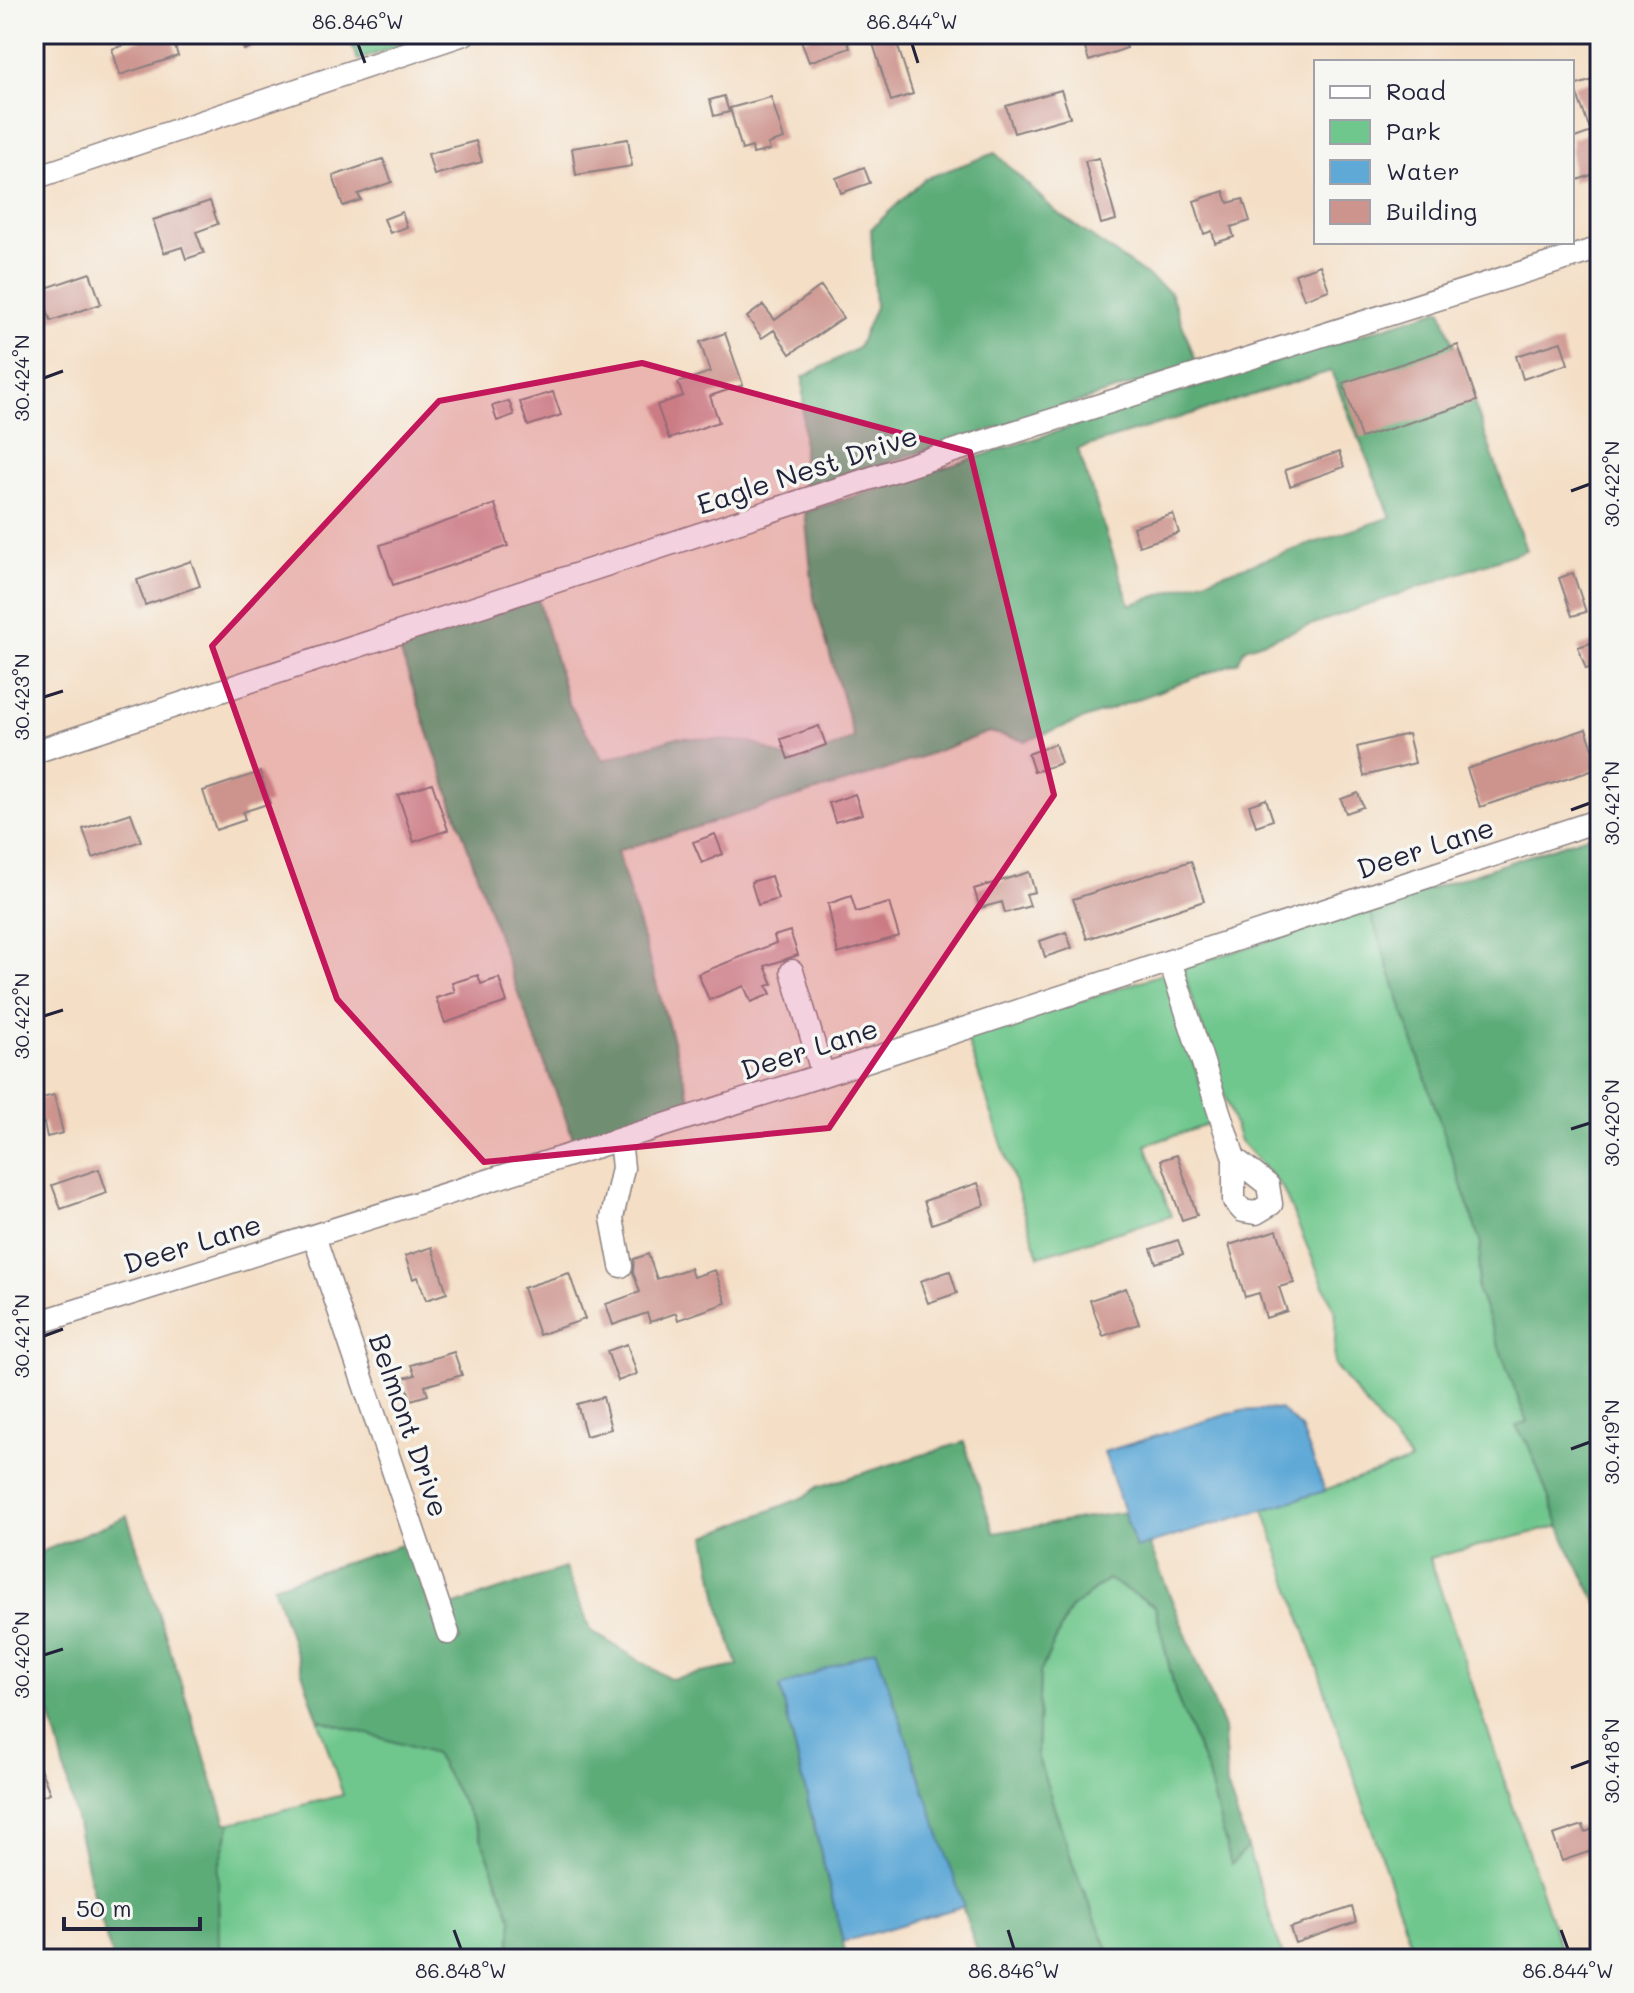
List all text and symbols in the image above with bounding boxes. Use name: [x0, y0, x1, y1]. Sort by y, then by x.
text: 86.846°W: [312, 8, 404, 34]
text: 86.844°W: [867, 8, 957, 34]
legend: [1314, 60, 1574, 244]
text: Road: [1386, 75, 1446, 106]
text: Park: [1386, 115, 1440, 146]
text: Water: [1386, 155, 1460, 186]
text: Building: [1386, 195, 1477, 226]
text: 30.424°N: [8, 334, 34, 422]
street label: Eagle Nest Drive: [692, 416, 922, 522]
text: 30.422°N: [1598, 441, 1624, 527]
text: 30.423°N: [8, 653, 34, 741]
text: 30.421°N: [1598, 761, 1624, 845]
street label: Deer Lane: [1352, 808, 1498, 886]
text: 30.422°N: [8, 973, 34, 1059]
street label: Deer Lane: [736, 1009, 882, 1087]
text: 30.420°N: [1598, 1079, 1624, 1167]
street label: Deer Lane: [119, 1205, 265, 1281]
text: 30.421°N: [8, 1294, 34, 1378]
street label: Belmont Drive: [362, 1329, 458, 1521]
text: 30.419°N: [1598, 1400, 1624, 1484]
text: 30.420°N: [8, 1611, 34, 1699]
text: 30.418°N: [1598, 1718, 1624, 1804]
scale bar: [64, 1881, 200, 1931]
text: 50 m: [76, 1892, 132, 1923]
text: 86.848°W: [415, 1957, 507, 1983]
text: 86.846°W: [968, 1957, 1060, 1983]
text: 86.844°W: [1523, 1957, 1613, 1983]

